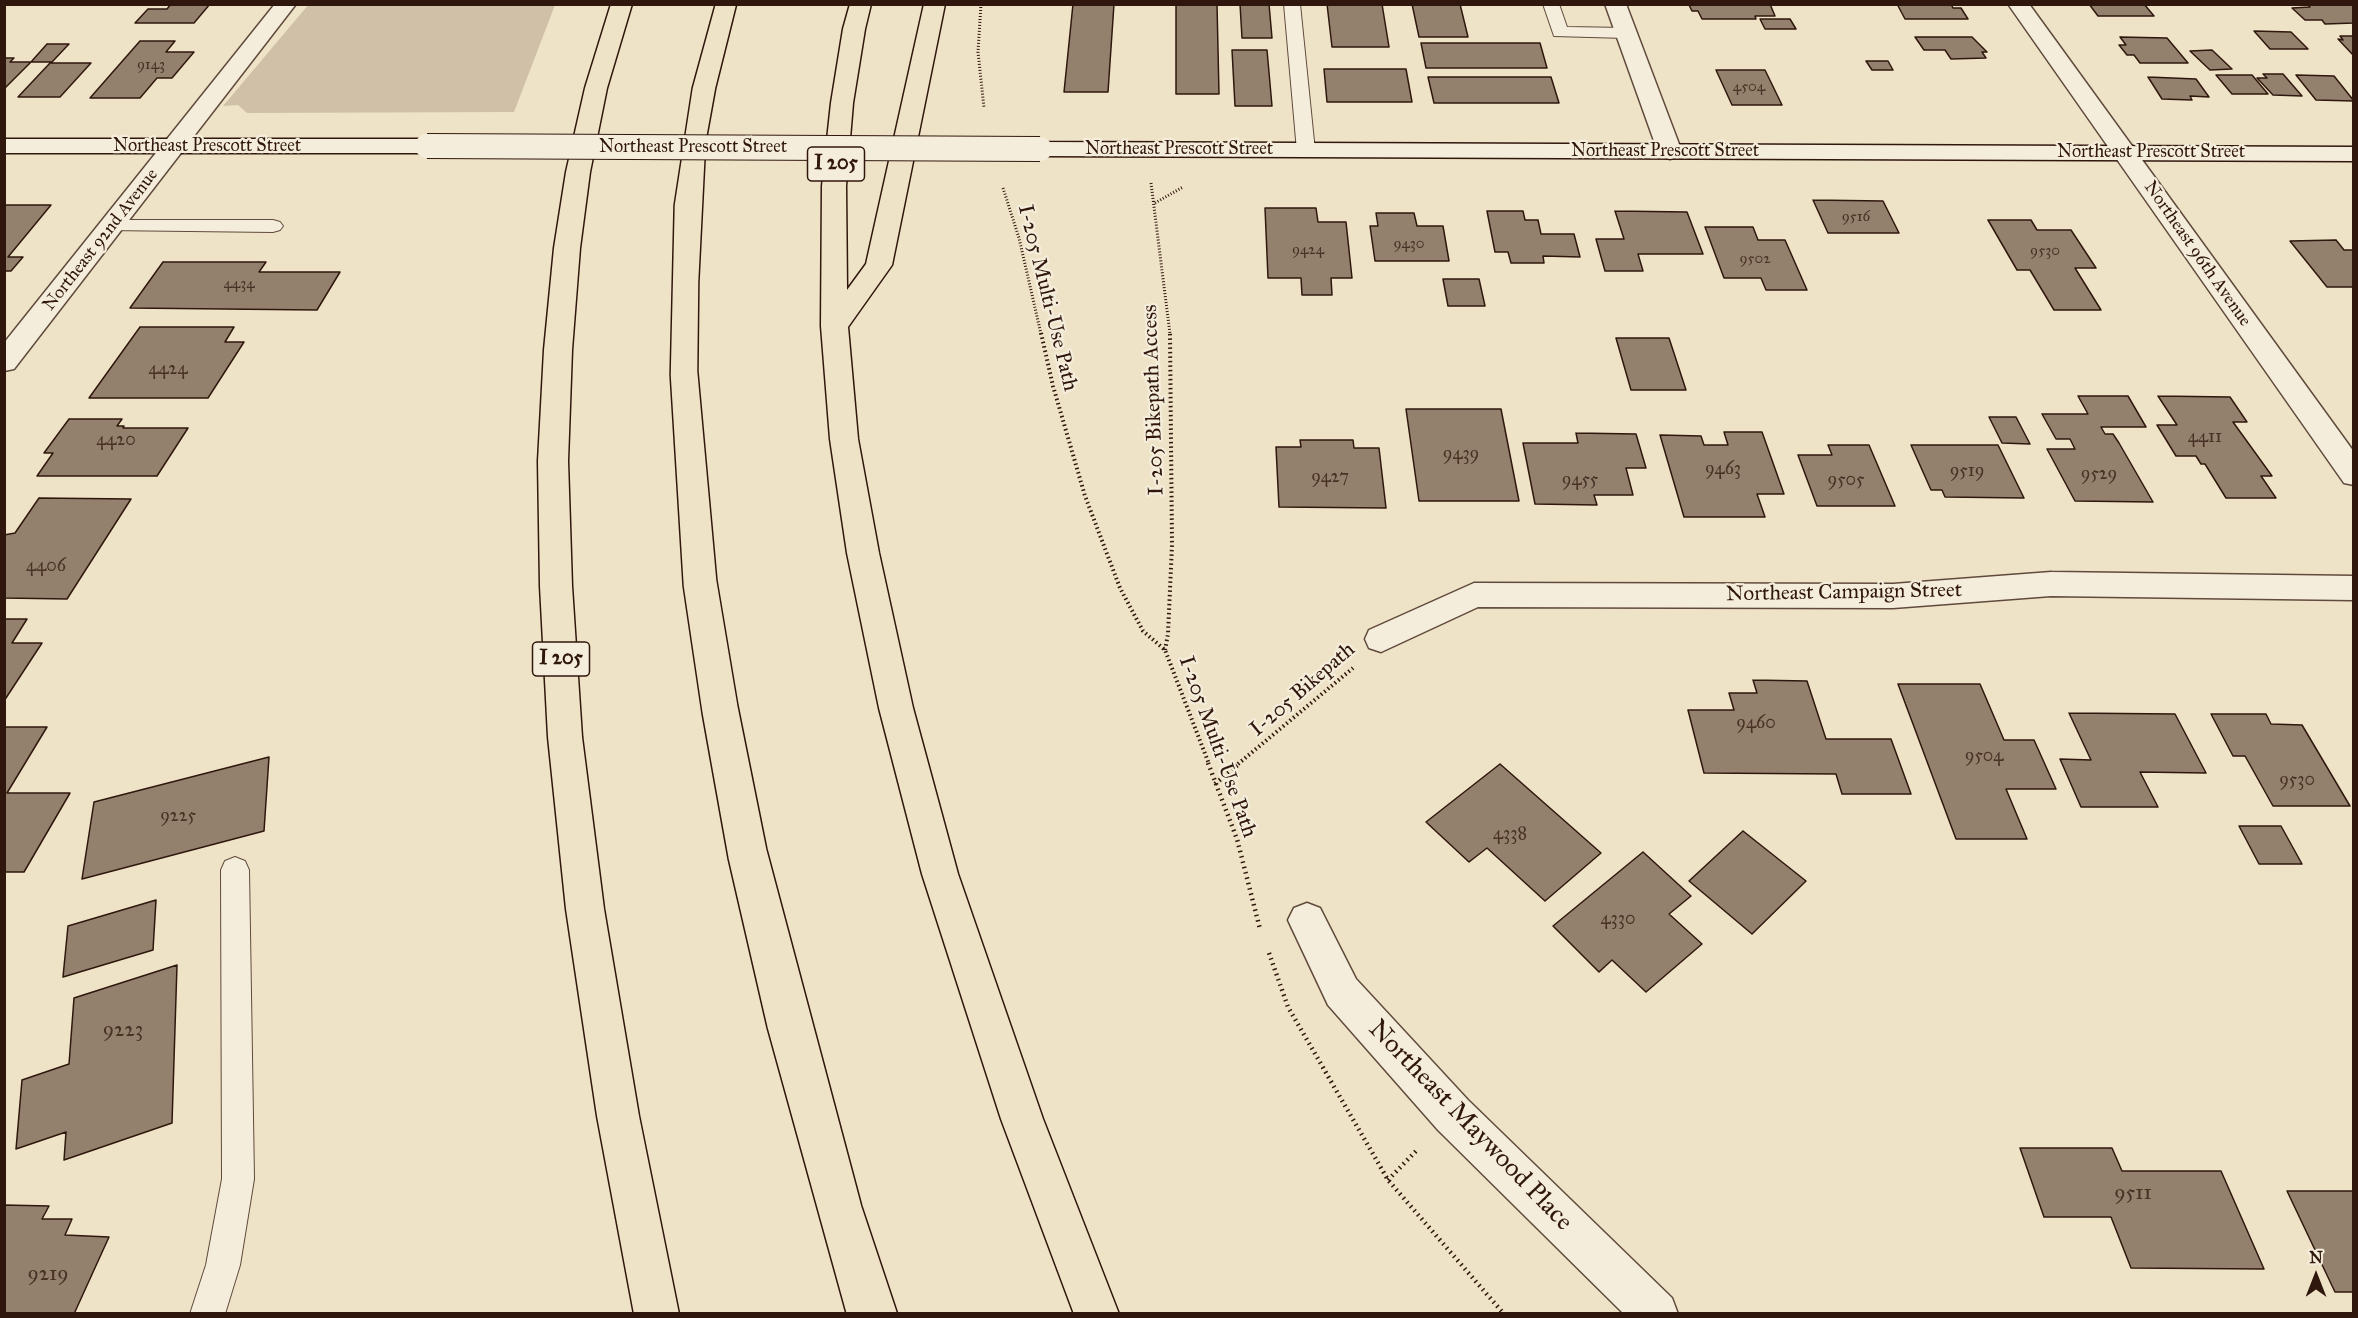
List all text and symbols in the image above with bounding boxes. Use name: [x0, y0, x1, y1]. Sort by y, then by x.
house number: 9143: [137, 56, 165, 74]
house number: 4504: [1733, 78, 1765, 96]
street label: Northeast Prescott Street: [113, 136, 301, 158]
street label: Northeast Prescott Street: [599, 137, 787, 159]
street label: Northeast Prescott Street: [1085, 139, 1273, 161]
street label: Northeast Prescott Street: [1571, 141, 1759, 163]
street label: Northeast Prescott Street: [2057, 142, 2245, 164]
road number: I 205: [808, 147, 864, 181]
street label: Northeast 92nd Avenue: [39, 165, 163, 315]
street label: Northeast 96th Avenue: [2139, 177, 2255, 331]
street label: I-205 Multi-Use Path: [1012, 202, 1082, 394]
house number: 9516: [1842, 208, 1870, 226]
house number: 9430: [1393, 235, 1425, 253]
house number: 9424: [1292, 241, 1324, 259]
house number: 9530: [2030, 242, 2060, 260]
house number: 9502: [1739, 250, 1771, 268]
house number: 4434: [223, 275, 255, 293]
street label: I-205 Bikepath Access: [1138, 304, 1170, 496]
house number: 4424: [149, 359, 187, 381]
house number: 4411: [2188, 427, 2222, 449]
house number: 4420: [96, 430, 136, 452]
house number: 9439: [1443, 444, 1479, 466]
house number: 9463: [1705, 459, 1741, 481]
house number: 9519: [1950, 461, 1984, 483]
house number: 9529: [2081, 464, 2117, 486]
house number: 9427: [1311, 467, 1349, 489]
house number: 9455: [1562, 470, 1598, 492]
house number: 9505: [1828, 470, 1864, 492]
house number: 4406: [26, 556, 66, 578]
street label: Northeast Campaign Street: [1726, 578, 1962, 608]
street label: I-205 Bikepath: [1245, 638, 1361, 742]
road number: I 205: [532, 642, 590, 676]
street label: I-205 Multi-Use Path: [1172, 653, 1262, 841]
house number: 9460: [1736, 713, 1776, 735]
house number: 9504: [1965, 746, 2003, 768]
house number: 9530: [2279, 770, 2315, 792]
house number: 9225: [160, 806, 196, 828]
house number: 4338: [1493, 824, 1527, 846]
house number: 4330: [1601, 909, 1635, 931]
street label: Northeast Maywood Place: [1361, 1014, 1579, 1238]
house number: 9223: [103, 1018, 143, 1044]
house number: 9511: [2114, 1181, 2152, 1207]
north arrow: [2286, 1246, 2346, 1306]
text: N: [2309, 1248, 2323, 1267]
house number: 9219: [27, 1262, 69, 1288]

